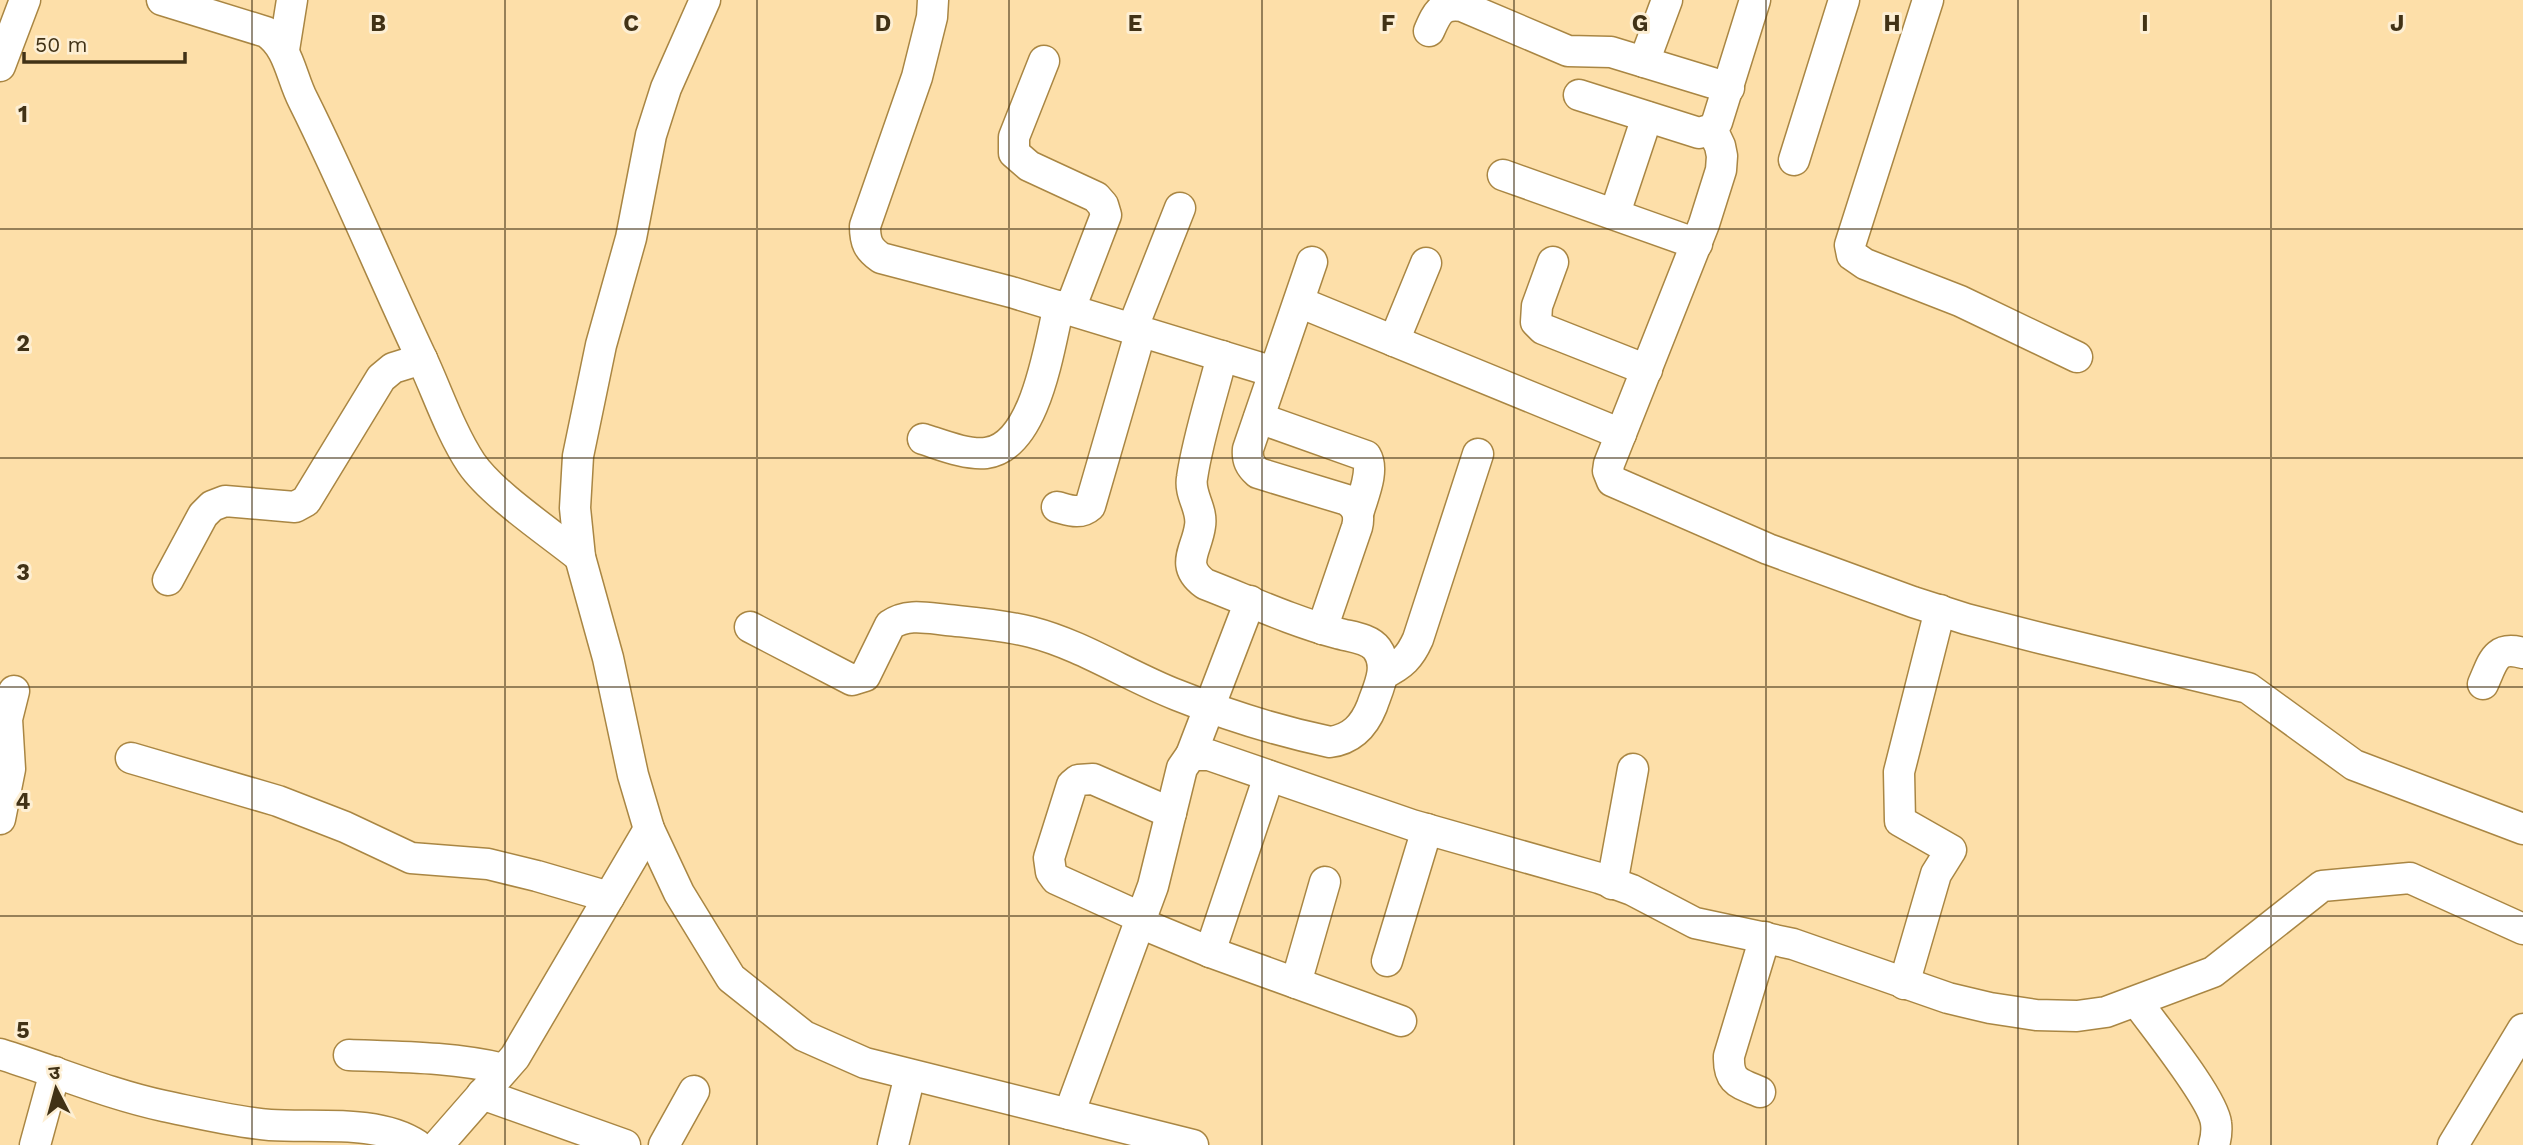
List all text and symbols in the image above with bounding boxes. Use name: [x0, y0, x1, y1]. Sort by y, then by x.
text: B: [370, 10, 386, 37]
text: C: [623, 10, 639, 37]
text: D: [875, 10, 891, 37]
text: E: [1128, 10, 1142, 37]
text: F: [1381, 10, 1395, 37]
text: G: [1632, 10, 1648, 37]
text: H: [1883, 10, 1901, 37]
text: I: [2141, 10, 2149, 37]
text: J: [2390, 10, 2404, 37]
scale bar: [24, 21, 186, 65]
text: 50 m: [35, 32, 87, 57]
text: 1: [18, 101, 28, 128]
text: 2: [16, 330, 30, 357]
text: 3: [16, 559, 30, 586]
text: 4: [16, 788, 31, 815]
text: 5: [16, 1017, 30, 1044]
north arrow: [21, 1054, 91, 1124]
text: उ: [48, 1060, 62, 1085]

